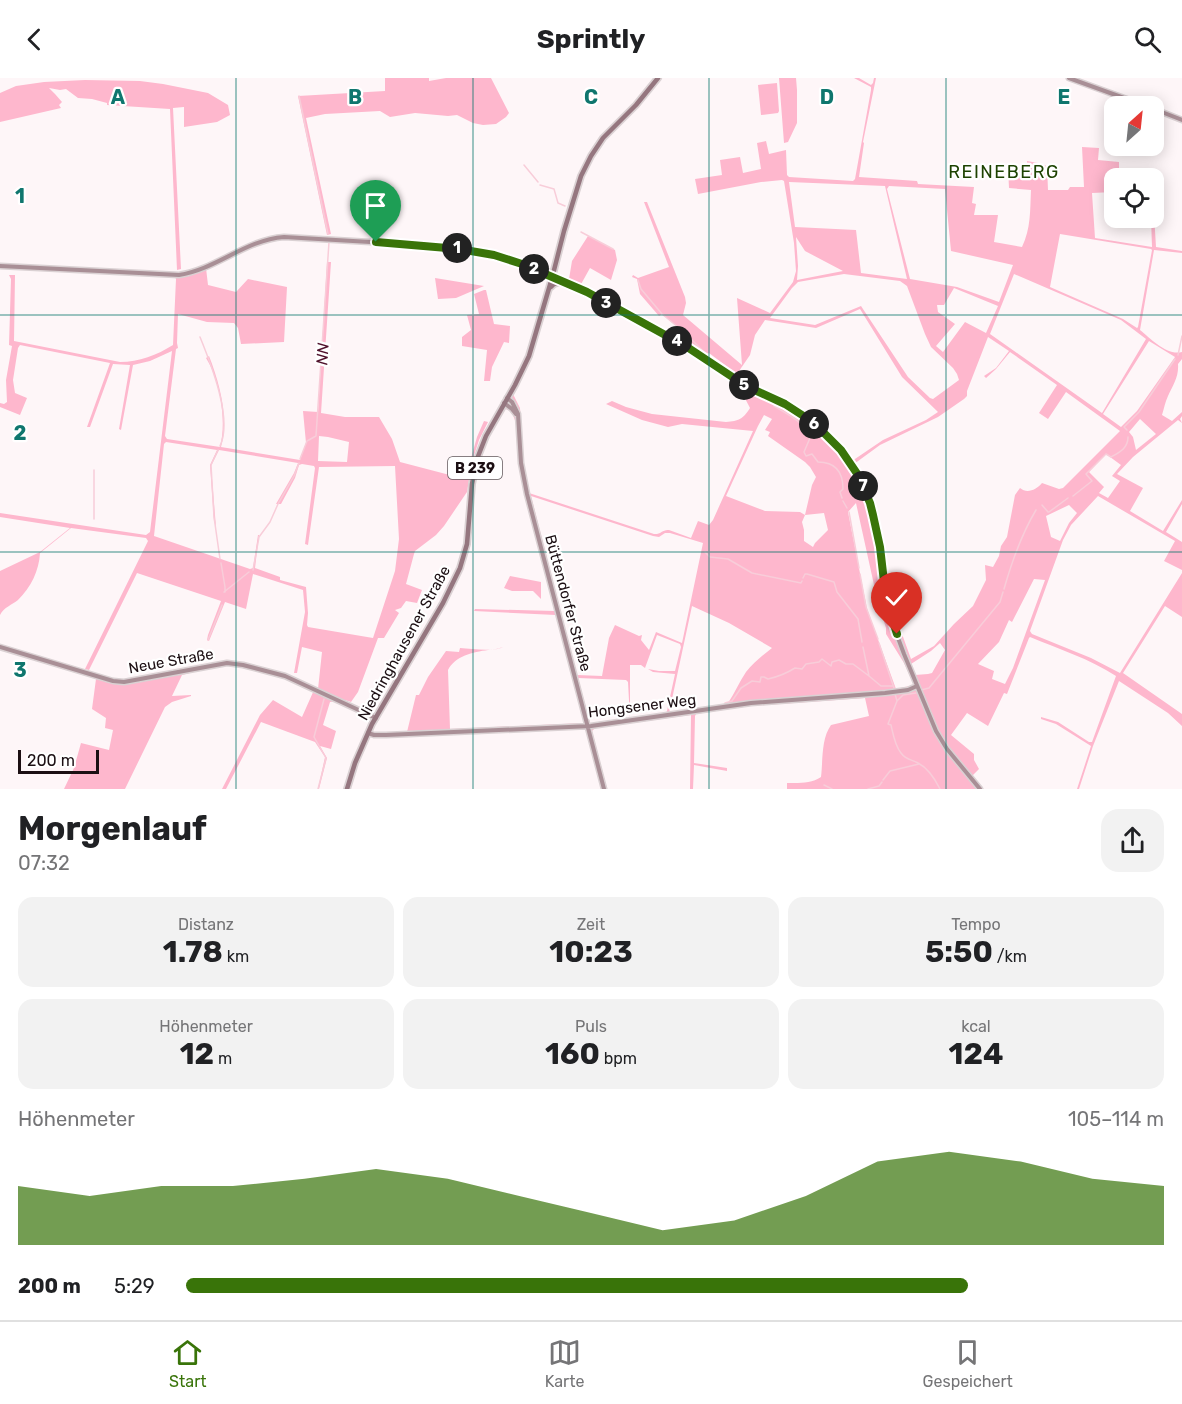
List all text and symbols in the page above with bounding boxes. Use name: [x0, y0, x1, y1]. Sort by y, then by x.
icon: back: [18, 23, 51, 56]
text: Sprintly: [537, 23, 645, 55]
icon: search: [1131, 23, 1164, 56]
text: A: [111, 85, 126, 109]
text: B: [348, 85, 362, 109]
text: C: [584, 85, 598, 109]
text: D: [820, 85, 834, 109]
text: E: [1058, 85, 1070, 109]
north arrow: [1104, 96, 1164, 156]
map controls: [1104, 96, 1164, 228]
district label: REINEBERG: [948, 161, 1060, 183]
button: locate: [1104, 168, 1164, 228]
pin: [350, 180, 401, 242]
text: 1: [15, 184, 25, 208]
icon: arrive: [359, 189, 392, 222]
pin: 1: [442, 233, 472, 263]
text: 1: [453, 238, 461, 257]
pin: 2: [519, 254, 549, 284]
text: 2: [529, 259, 539, 278]
pin: 3: [591, 288, 621, 318]
text: 3: [601, 293, 611, 312]
pin: 4: [662, 326, 692, 356]
text: 4: [672, 331, 682, 350]
water label: NN: [312, 341, 333, 366]
pin: 5: [729, 370, 759, 400]
text: 5: [739, 375, 749, 394]
pin: 6: [799, 409, 829, 439]
text: 6: [809, 414, 819, 433]
text: 2: [14, 421, 27, 445]
road number: B 239: [448, 457, 502, 479]
pin: 7: [848, 471, 878, 501]
text: 7: [858, 476, 868, 495]
street label: Büttendorfer Straße: [541, 533, 595, 673]
street label: Niedringhausener Straße: [354, 563, 454, 723]
pin: [871, 572, 922, 634]
icon: check: [880, 581, 913, 614]
street label: Neue Straße: [127, 645, 215, 677]
text: 3: [13, 658, 27, 682]
street label: Hongsener Weg: [587, 690, 697, 722]
scale bar: [18, 747, 99, 774]
text: 200 m: [27, 751, 75, 770]
text: Morgenlauf: [18, 809, 207, 848]
button: share: [1101, 809, 1164, 872]
text: 07:32: [18, 851, 70, 875]
text: Distanz: [178, 915, 234, 934]
text: Zeit: [577, 915, 605, 934]
text: Tempo: [951, 915, 1001, 934]
text: 1.78: [163, 934, 223, 970]
text: 10:23: [549, 934, 633, 970]
text: 5:50: [925, 934, 993, 970]
text: km: [223, 947, 249, 966]
text: /km: [993, 947, 1027, 966]
text: Höhenmeter: [159, 1017, 253, 1036]
text: Puls: [575, 1017, 607, 1036]
text: kcal: [961, 1017, 991, 1036]
text: 12: [180, 1036, 214, 1072]
text: 160: [545, 1036, 600, 1072]
text: 124: [949, 1036, 1003, 1072]
text: m: [214, 1049, 232, 1068]
text: bpm: [600, 1049, 637, 1068]
text: Höhenmeter: [18, 1107, 135, 1131]
text: 105–114 m: [1068, 1107, 1164, 1131]
text: 200 m: [18, 1274, 81, 1298]
text: 5:29: [114, 1274, 155, 1298]
tab: Start: [169, 1336, 207, 1391]
tab: Karte: [545, 1336, 584, 1391]
tab: Gespeichert: [923, 1336, 1013, 1391]

